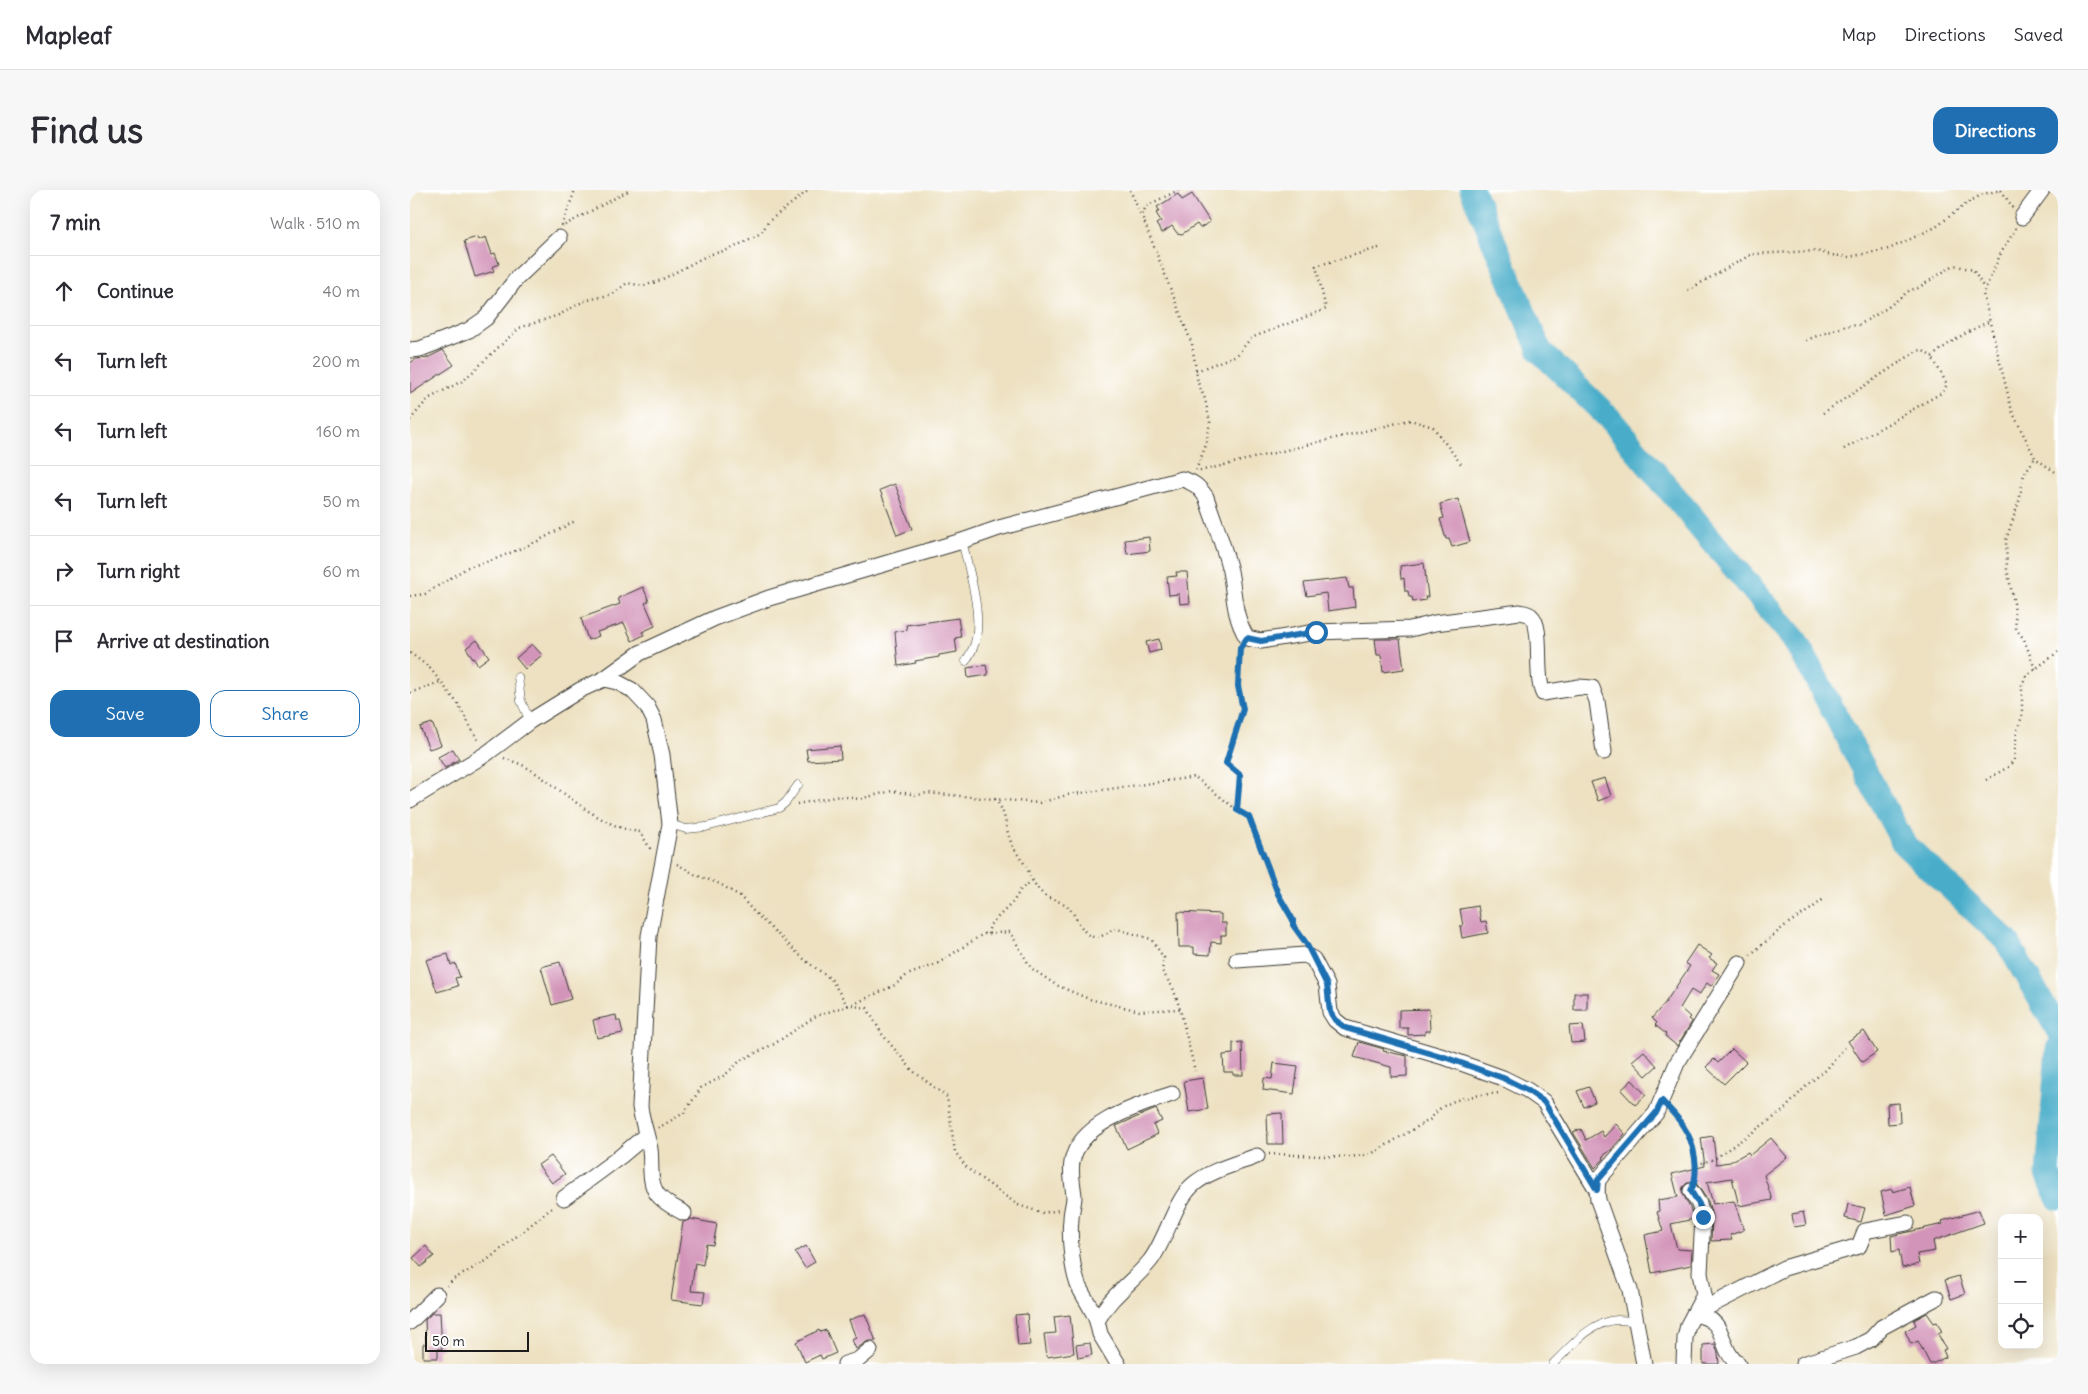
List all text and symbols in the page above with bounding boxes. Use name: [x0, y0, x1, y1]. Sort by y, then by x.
text: Mapleaf: [25, 20, 112, 50]
text: Map: [1841, 23, 1876, 46]
text: Directions: [1904, 23, 1986, 46]
text: Saved: [2014, 23, 2063, 46]
button: Directions: [1933, 107, 2058, 154]
text: Find us: [30, 108, 143, 152]
text: 7 min: [50, 209, 101, 236]
text: Walk · 510 m: [270, 213, 360, 233]
icon: ahead: [50, 277, 78, 305]
text: Continue: [97, 279, 174, 303]
text: 40 m: [322, 281, 360, 301]
icon: left: [50, 347, 78, 375]
text: Turn left: [97, 349, 167, 373]
text: 200 m: [312, 351, 360, 371]
icon: left: [50, 417, 78, 445]
text: Turn left: [97, 419, 167, 443]
text: 160 m: [316, 421, 360, 441]
icon: left: [50, 487, 78, 515]
text: Turn left: [97, 489, 167, 513]
text: 50 m: [322, 491, 360, 511]
icon: right: [50, 557, 78, 585]
text: Turn right: [97, 559, 180, 583]
text: 60 m: [322, 561, 360, 581]
route start: [1305, 621, 1328, 644]
icon: arrive: [50, 627, 78, 655]
text: Arrive at destination: [97, 629, 270, 653]
button: Save: [50, 690, 200, 737]
button: Share: [210, 690, 360, 737]
route end: [1692, 1206, 1715, 1229]
map controls: [1998, 1214, 2043, 1349]
button: +: [1998, 1214, 2043, 1259]
button: −: [1998, 1259, 2043, 1304]
button: locate: [1998, 1304, 2043, 1349]
scale bar: [425, 1329, 529, 1352]
text: 50 m: [432, 1332, 465, 1350]

